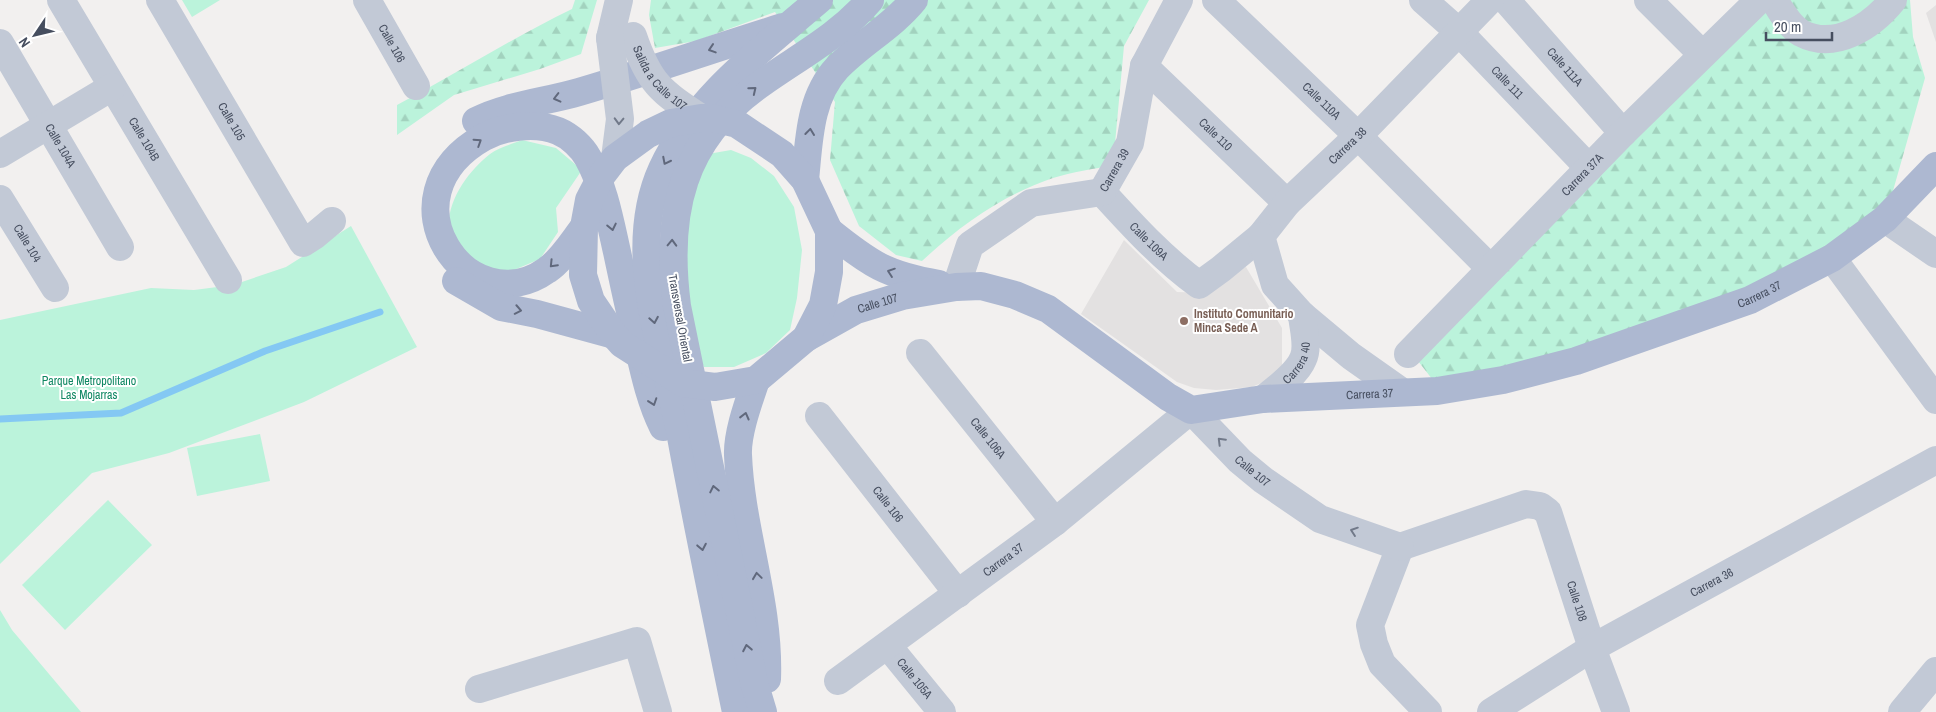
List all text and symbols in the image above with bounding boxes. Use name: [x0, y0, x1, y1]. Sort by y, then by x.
north arrow: [10, 10, 60, 60]
scale bar: [1766, 10, 1832, 42]
text: 20 m: [1774, 16, 1801, 37]
street label: Calle 106: [374, 21, 409, 66]
text: N: [15, 34, 34, 51]
street label: Salida a Calle 107: [629, 43, 690, 115]
one-way arrow: [708, 43, 716, 53]
street label: Calle 111A: [1543, 44, 1587, 90]
street label: Calle 111: [1488, 62, 1527, 103]
street label: Calle 110A: [1299, 79, 1344, 123]
one-way arrow: [747, 87, 756, 95]
one-way arrow: [552, 92, 561, 103]
street label: Calle 105: [214, 100, 249, 144]
street label: Calle 104B: [125, 114, 163, 164]
street label: Calle 110: [1195, 115, 1236, 154]
one-way arrow: [613, 118, 624, 126]
street label: Calle 104A: [41, 121, 80, 171]
street label: Carrera 38: [1325, 124, 1370, 168]
one-way arrow: [805, 127, 815, 136]
one-way arrow: [473, 138, 482, 148]
street label: Carrera 39: [1096, 146, 1133, 195]
street label: Carrera 37A: [1558, 150, 1607, 200]
one-way arrow: [662, 156, 672, 165]
street label: Calle 109A: [1126, 219, 1172, 264]
street label: Calle 104: [10, 221, 45, 266]
one-way arrow: [606, 222, 616, 231]
one-way arrow: [667, 239, 678, 247]
one-way arrow: [550, 259, 559, 268]
one-way arrow: [887, 268, 896, 278]
street label: Transversal Oriental: [664, 273, 696, 363]
street label: Carrera 37: [1735, 277, 1785, 312]
street label: Calle 107: [855, 290, 900, 317]
one-way arrow: [514, 304, 522, 315]
place label: Instituto Comunitario Minca Sede A: [1194, 306, 1294, 336]
marker: Instituto Comunitario Minca Sede A: [1178, 315, 1190, 327]
one-way arrow: [649, 316, 659, 324]
street label: Carrera 40: [1279, 342, 1314, 388]
park label: Parque Metropolitano Las Mojarras: [42, 373, 136, 403]
street label: Carrera 37: [1346, 385, 1394, 403]
one-way arrow: [647, 397, 657, 406]
one-way arrow: [739, 412, 750, 421]
street label: Calle 106A: [967, 414, 1010, 462]
one-way arrow: [1218, 438, 1227, 447]
street label: Calle 107: [1231, 452, 1274, 491]
street label: Calle 106: [869, 483, 907, 526]
one-way arrow: [710, 484, 720, 493]
one-way arrow: [1350, 527, 1359, 537]
street label: Carrera 37: [980, 539, 1028, 580]
one-way arrow: [696, 543, 706, 552]
street label: Carrera 36: [1687, 564, 1736, 601]
one-way arrow: [752, 572, 763, 580]
street label: Calle 108: [1563, 579, 1591, 623]
one-way arrow: [742, 643, 753, 652]
street label: Calle 105A: [893, 655, 936, 703]

